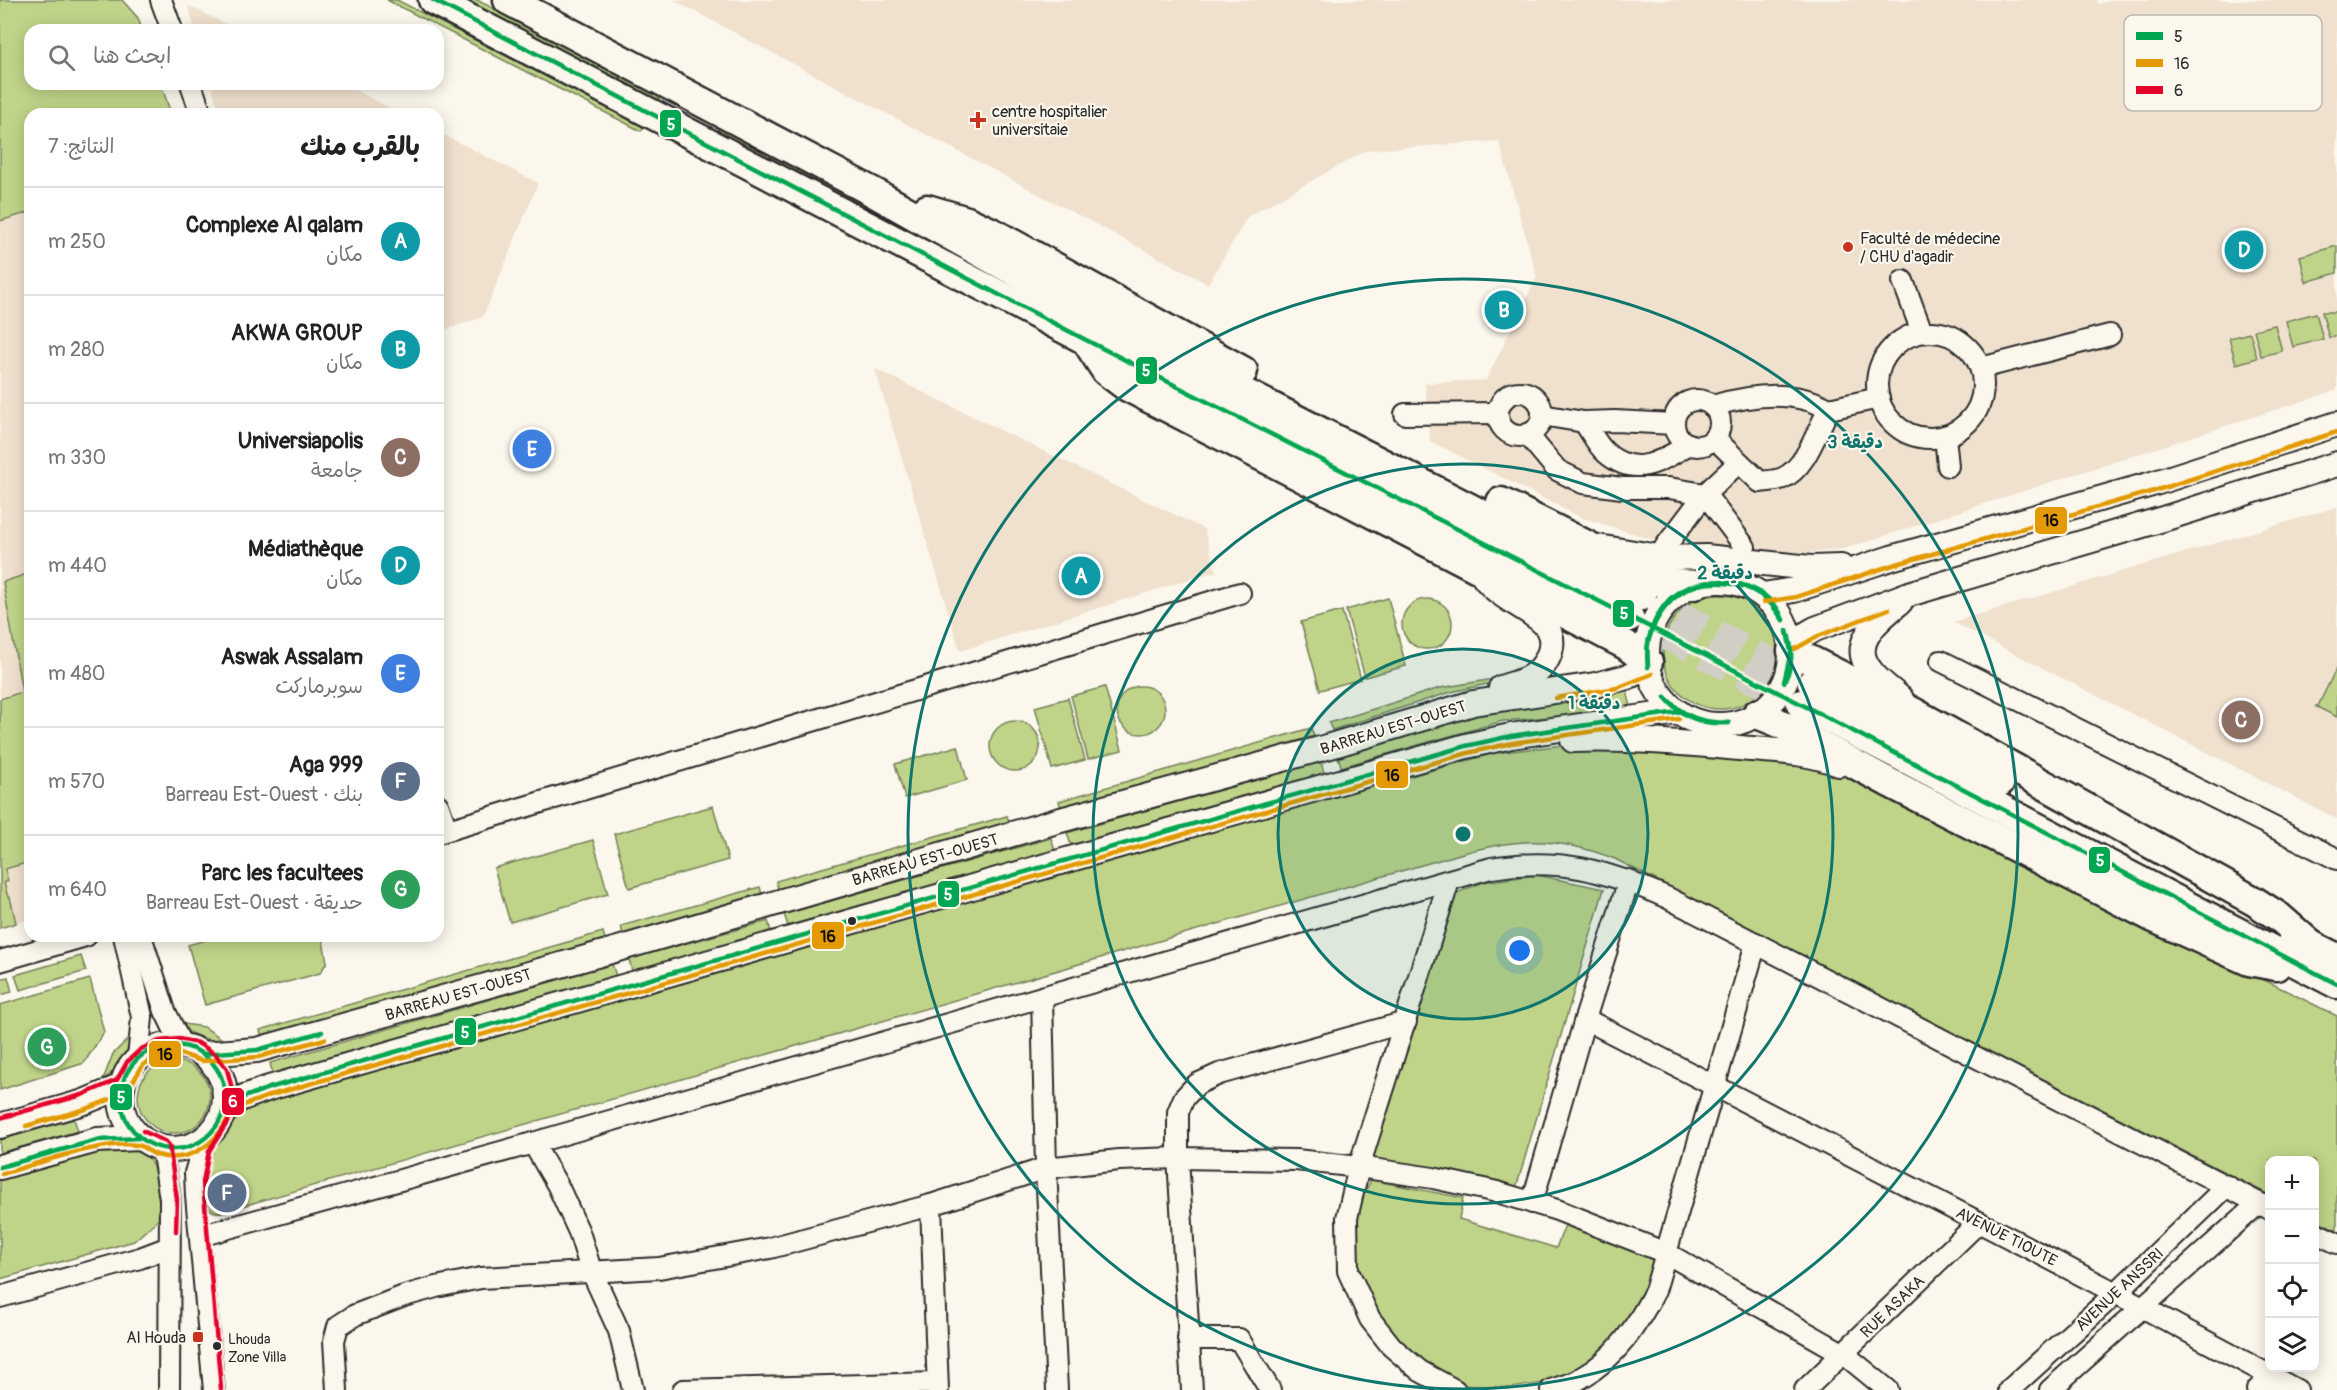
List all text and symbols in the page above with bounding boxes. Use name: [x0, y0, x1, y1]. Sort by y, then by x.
legend: [2124, 15, 2322, 111]
search box: [24, 24, 444, 90]
text: 5: [2174, 27, 2183, 47]
icon: search: [45, 41, 78, 74]
text: ابحث هنا: [93, 42, 171, 70]
text: 16: [2174, 54, 2190, 74]
text: 6: [2174, 81, 2183, 101]
place label: centre hospitalier universitaie: [992, 102, 1108, 140]
line badge: 5: [659, 109, 682, 138]
marker: centre hospitalier universitaie: [969, 111, 987, 129]
text: 5: [667, 115, 676, 135]
text: بالقرب منك: [300, 131, 420, 163]
text: النتائج: 7: [48, 134, 114, 159]
text: Complexe Al qalam: [186, 211, 363, 239]
pin: D: [2224, 228, 2264, 272]
text: 250 m: [48, 229, 106, 254]
text: A: [394, 229, 407, 254]
place label: Faculté de médecine / CHU d'agadir: [1860, 229, 2000, 267]
marker: Faculté de médecine / CHU d'agadir: [1841, 240, 1855, 254]
text: مكان: [326, 242, 363, 267]
pin: B: [1484, 288, 1524, 332]
text: AKWA GROUP: [231, 319, 363, 347]
text: 280 m: [48, 337, 105, 362]
text: B: [395, 337, 406, 362]
text: مكان: [326, 350, 363, 375]
line badge: 5: [1135, 356, 1158, 385]
text: 5: [1142, 361, 1151, 381]
pin: E: [512, 426, 552, 472]
text: Universiapolis: [238, 427, 363, 455]
text: 3 دقيقة: [1827, 431, 1883, 454]
text: 330 m: [48, 445, 106, 470]
text: C: [394, 445, 407, 470]
text: جامعة: [311, 458, 363, 483]
line badge: 16: [2034, 506, 2068, 535]
text: 16: [2043, 511, 2059, 531]
text: Médiathèque: [248, 535, 363, 563]
text: 440 m: [48, 553, 107, 578]
text: D: [394, 553, 407, 578]
pin: A: [1062, 554, 1100, 598]
text: 2 دقيقة: [1697, 562, 1753, 585]
text: مكان: [326, 566, 363, 591]
line badge: 5: [1612, 599, 1635, 628]
text: 5: [1620, 604, 1629, 624]
text: Aswak Assalam: [221, 643, 363, 671]
text: 480 m: [48, 661, 105, 686]
text: E: [395, 661, 406, 686]
text: سوبرماركت: [275, 674, 363, 699]
text: 1 دقيقة: [1568, 692, 1620, 715]
street label: BARREAU EST-OUEST: [1318, 696, 1469, 760]
pin: C: [2222, 698, 2260, 742]
text: Aga 999: [289, 751, 363, 779]
line badge: 16: [1375, 760, 1409, 789]
text: 16: [1384, 766, 1400, 786]
text: 570 m: [48, 769, 105, 794]
text: F: [394, 769, 407, 794]
text: بنك · Barreau Est-Ouest: [165, 782, 363, 807]
centre of rings: [1453, 824, 1473, 844]
street label: BARREAU EST-OUEST: [850, 829, 1001, 890]
line badge: 5: [2088, 846, 2111, 874]
text: 5: [2096, 851, 2105, 871]
text: Parc les facultees: [201, 859, 363, 887]
text: 640 m: [48, 877, 107, 902]
text: G: [394, 877, 407, 902]
line badge: 5: [937, 880, 960, 908]
text: 5: [944, 885, 953, 905]
text: حديقة · Barreau Est-Ouest: [146, 890, 363, 915]
unlabelled marker: [846, 915, 858, 927]
line badge: 16: [811, 921, 845, 950]
text: 16: [820, 927, 836, 947]
your location: [1505, 936, 1534, 965]
street label: BARREAU EST-OUEST: [383, 964, 534, 1025]
line badge: 5: [454, 1017, 477, 1046]
text: 5: [461, 1023, 470, 1043]
pin: G: [28, 1024, 66, 1070]
line badge: 16: [148, 1040, 182, 1068]
text: 16: [157, 1045, 173, 1065]
line badge: 5: [109, 1083, 133, 1111]
line badge: 6: [221, 1087, 245, 1116]
text: 5: [117, 1088, 126, 1108]
text: 6: [228, 1092, 238, 1112]
map controls: [2265, 1156, 2319, 1372]
button: +: [2265, 1156, 2319, 1210]
pin: F: [208, 1170, 246, 1216]
street label: AVENUE TIOUTE: [1953, 1203, 2061, 1271]
button: −: [2265, 1210, 2319, 1264]
street label: AVENUE ANSSRI: [2071, 1244, 2168, 1336]
button: locate: [2265, 1264, 2319, 1318]
street label: RUE ASAKA: [1856, 1271, 1929, 1342]
button: layers: [2265, 1318, 2319, 1372]
place label: Al Houda: [126, 1328, 186, 1348]
marker: Al Houda: [191, 1330, 205, 1344]
place label: Lhouda Zone Villa: [228, 1331, 286, 1366]
marker: Lhouda Zone Villa: [211, 1340, 223, 1352]

